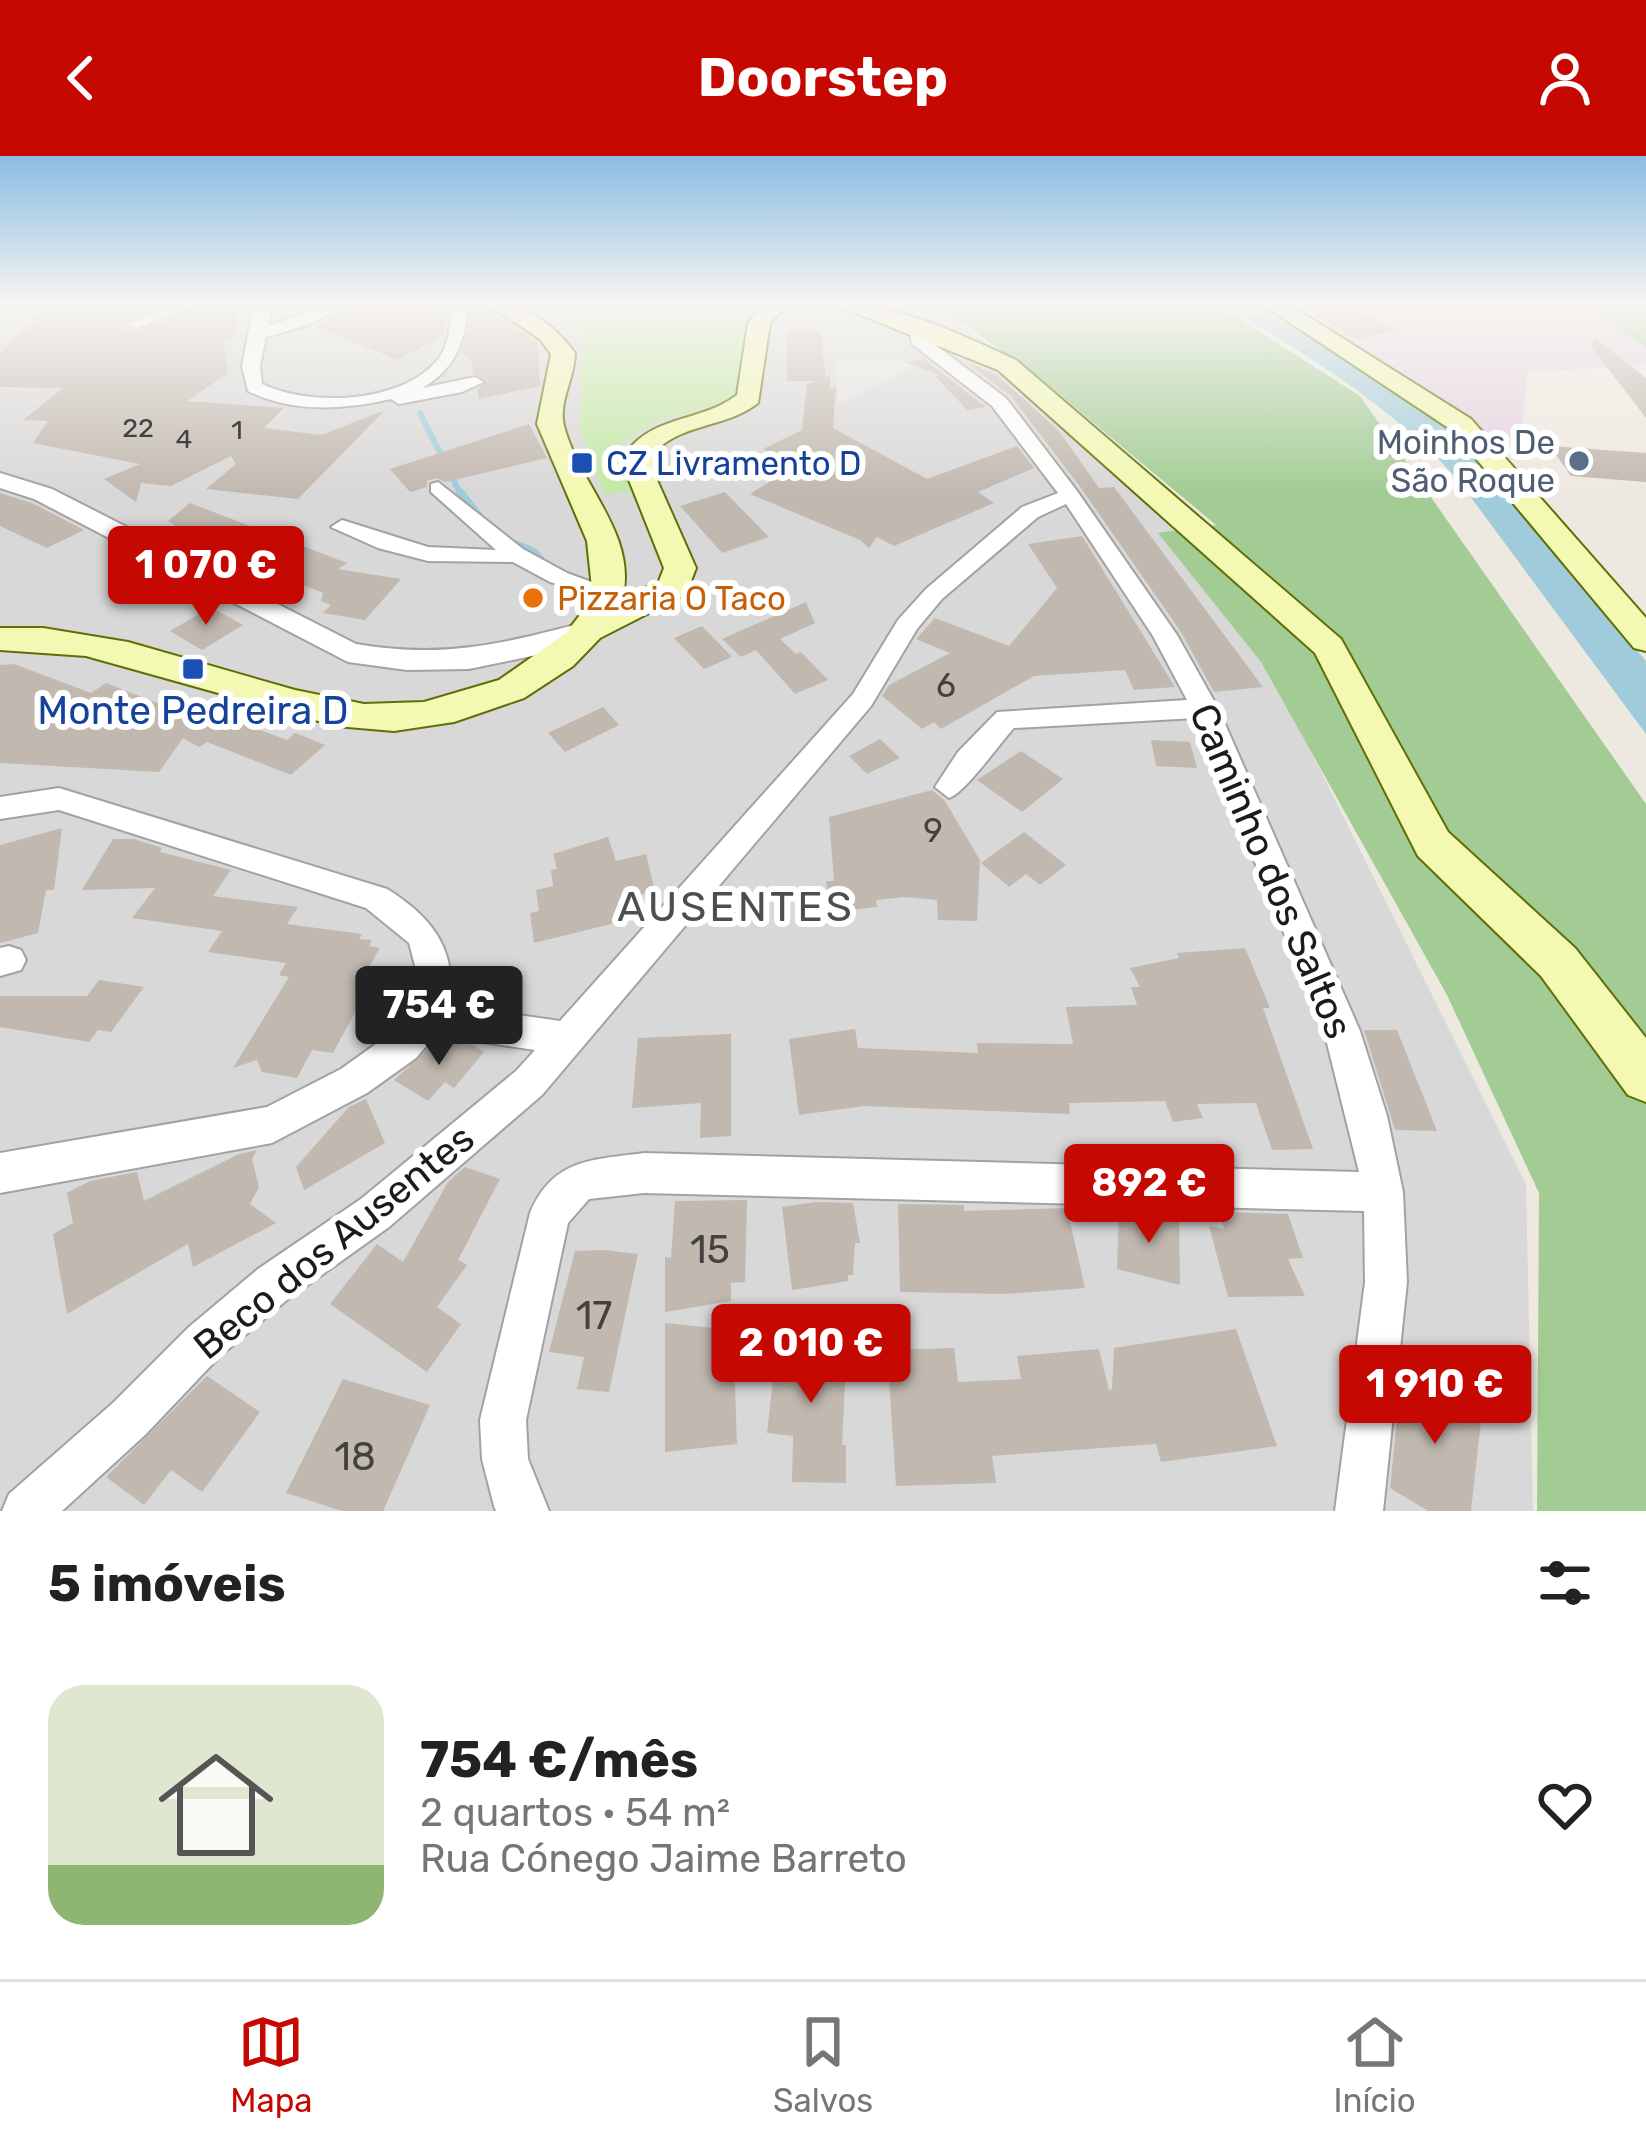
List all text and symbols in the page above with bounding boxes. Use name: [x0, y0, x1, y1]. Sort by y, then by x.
icon: back: [48, 45, 114, 111]
icon: person: [1532, 45, 1598, 111]
text: Doorstep: [698, 46, 948, 110]
house number: 22: [122, 412, 154, 444]
house number: 1: [231, 414, 243, 446]
house number: 4: [176, 423, 192, 455]
place label: Moinhos De São Roque: [1377, 423, 1555, 500]
place label: CZ Livramento D: [606, 444, 861, 483]
marker: Moinhos De São Roque: [1566, 448, 1592, 474]
marker: CZ Livramento D: [569, 450, 595, 476]
pin: 1 070 €: [95, 526, 317, 628]
text: 1 070 €: [135, 542, 277, 588]
place label: Pizzaria O Taco: [557, 579, 786, 618]
marker: Pizzaria O Taco: [520, 585, 546, 611]
marker: Monte Pedreira D: [180, 656, 206, 682]
house number: 6: [936, 666, 956, 705]
place label: Monte Pedreira D: [37, 688, 349, 734]
street label: Caminho dos Saltos: [1180, 697, 1362, 1045]
house number: 9: [923, 811, 943, 850]
district label: AUSENTES: [617, 882, 855, 932]
pin: 754 €: [355, 966, 523, 1068]
text: 754 €: [382, 982, 496, 1028]
street label: Beco dos Ausentes: [185, 1115, 483, 1369]
pin: 892 €: [1065, 1144, 1233, 1246]
text: 892 €: [1091, 1160, 1207, 1206]
house number: 15: [690, 1227, 730, 1273]
house number: 17: [576, 1293, 612, 1339]
pin: 2 010 €: [700, 1304, 922, 1406]
text: 2 010 €: [738, 1320, 884, 1366]
pin: 1 910 €: [1324, 1345, 1546, 1447]
text: 1 910 €: [1366, 1361, 1504, 1407]
house number: 18: [334, 1434, 376, 1480]
icon: filters: [1532, 1550, 1598, 1616]
text: 5 imóveis: [48, 1553, 286, 1614]
text: 754 €/mês: [420, 1729, 698, 1790]
icon: home: [144, 1733, 288, 1877]
icon: heart: [1532, 1772, 1598, 1838]
text: 2 quartos · 54 m²: [420, 1790, 730, 1836]
text: Rua Cónego Jaime Barreto: [420, 1836, 907, 1882]
tab: Mapa: [230, 2009, 313, 2120]
tab: Salvos: [773, 2009, 873, 2120]
tab: Início: [1334, 2009, 1416, 2120]

